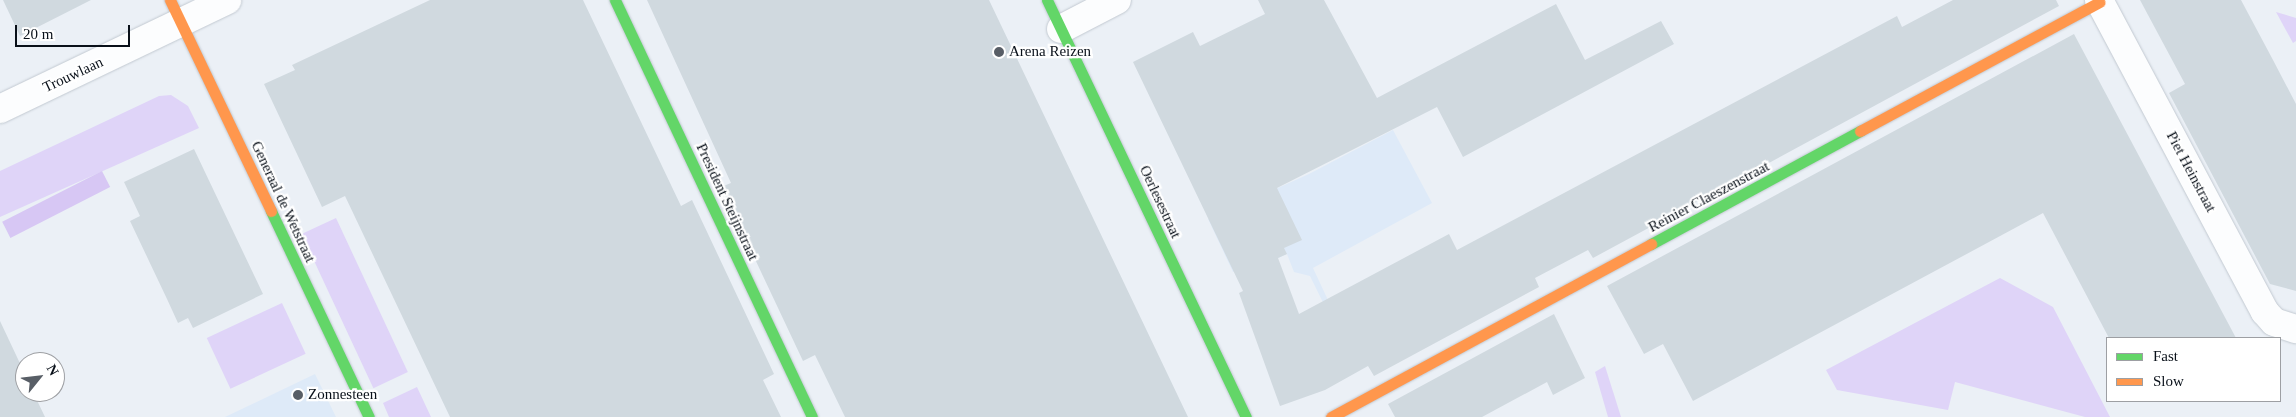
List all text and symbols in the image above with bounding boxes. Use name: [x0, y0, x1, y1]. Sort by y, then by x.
scale bar: [18, 15, 132, 47]
text: 20 m: [23, 26, 53, 42]
place label: Arena Reizen: [1009, 43, 1091, 61]
marker: Arena Reizen: [993, 46, 1005, 58]
street label: Trouwlaan: [40, 53, 106, 97]
street label: Piet Heinstraat: [2162, 129, 2220, 215]
street label: Generaal de Wetstraat: [247, 138, 319, 266]
street label: President Steijnstraat: [692, 141, 762, 263]
street label: Reinier Claeszenstraat: [1645, 157, 1773, 237]
street label: Oerlesestraat: [1135, 163, 1185, 241]
legend: [2106, 337, 2281, 402]
text: Fast: [2153, 348, 2178, 364]
north arrow: [15, 352, 65, 402]
text: N: [44, 362, 62, 378]
text: Slow: [2153, 373, 2184, 389]
place label: Zonnesteen: [308, 386, 377, 404]
marker: Zonnesteen: [292, 389, 304, 401]

